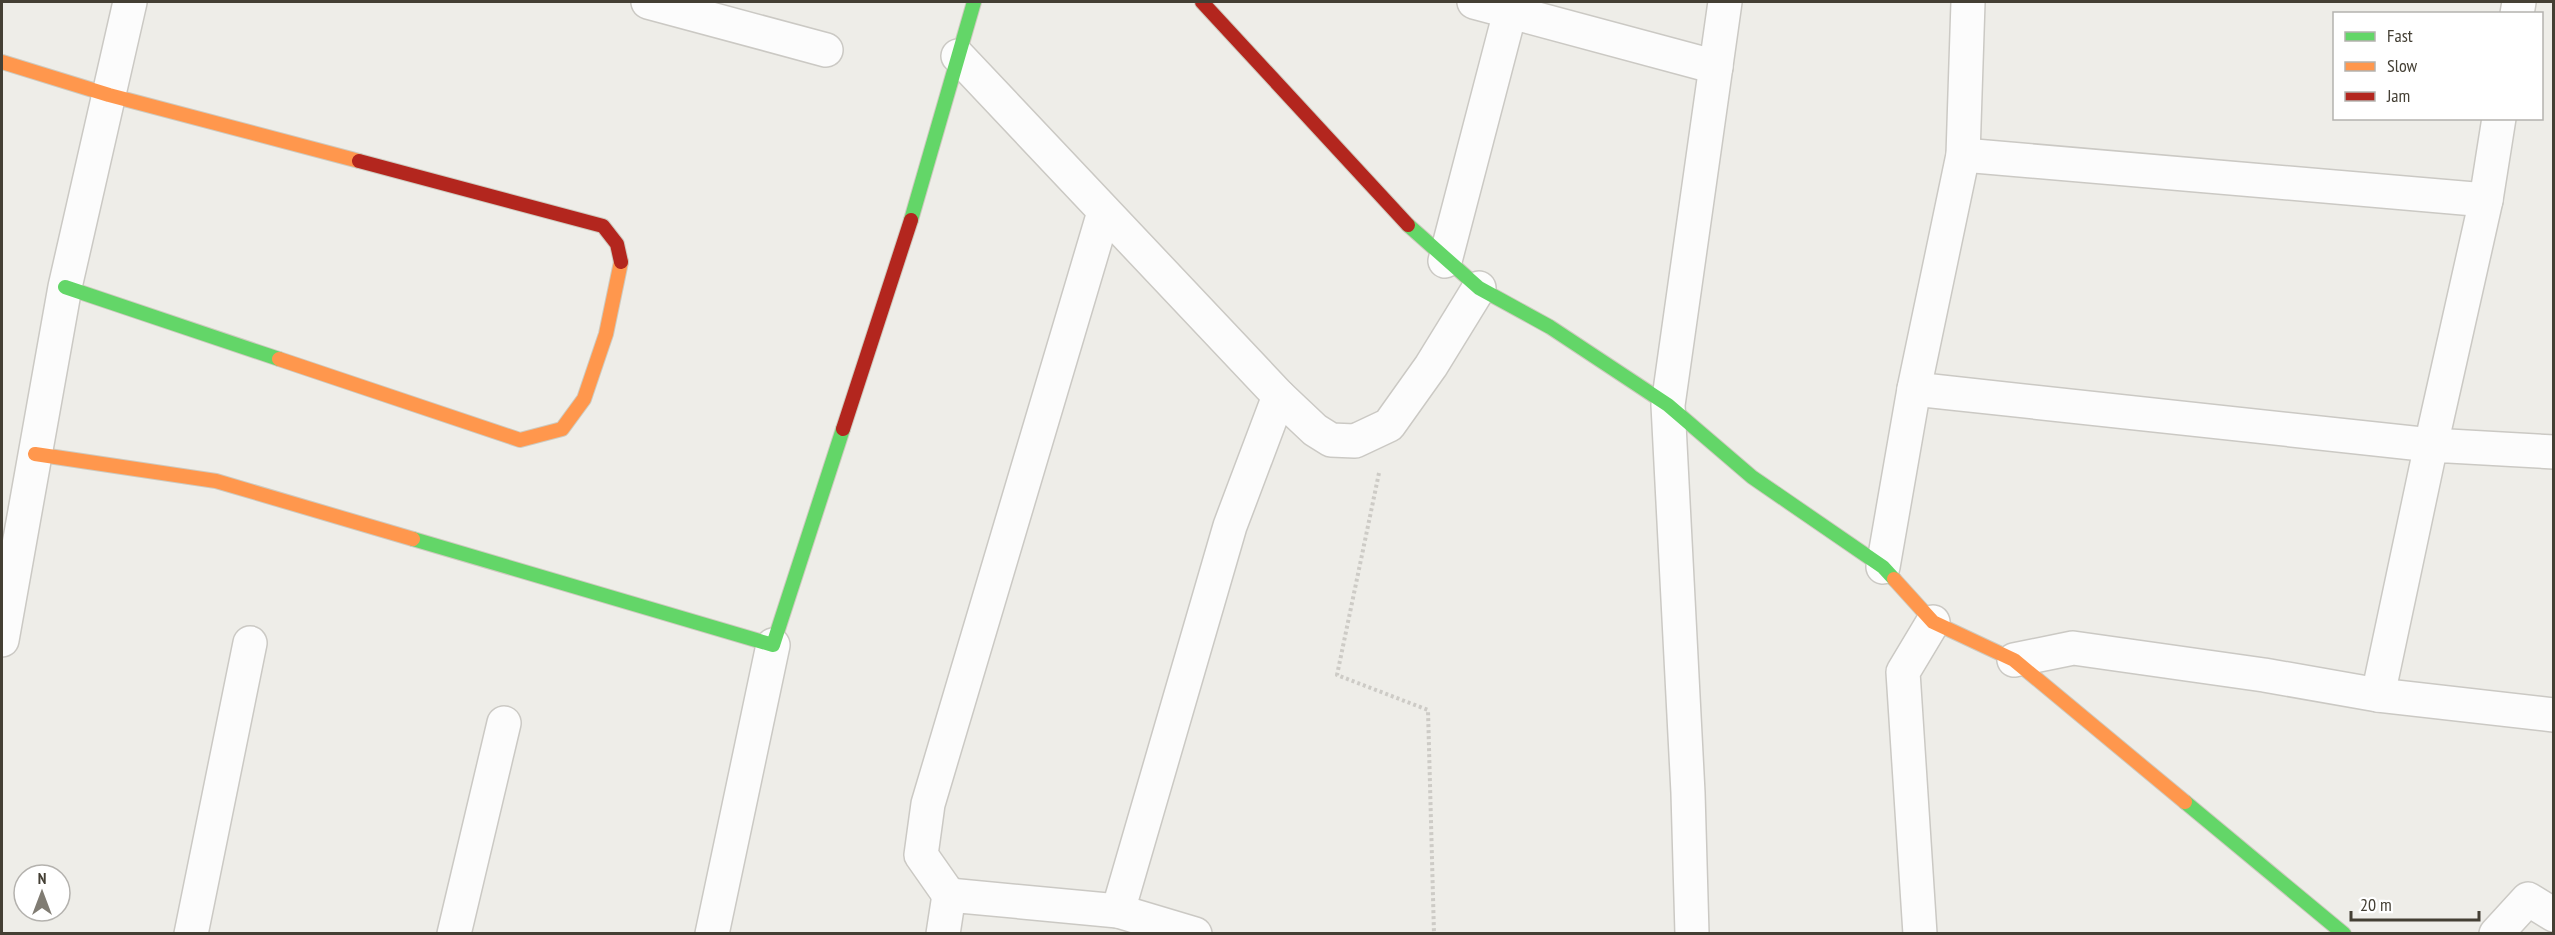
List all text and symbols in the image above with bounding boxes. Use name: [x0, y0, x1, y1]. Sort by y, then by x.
legend: [2333, 12, 2543, 120]
text: Fast: [2387, 24, 2413, 47]
text: Slow: [2387, 54, 2418, 77]
text: Jam: [2386, 84, 2410, 107]
north arrow: [12, 863, 72, 923]
text: N: [38, 868, 46, 888]
scale bar: [2351, 884, 2478, 922]
text: 20 m: [2360, 893, 2392, 916]

